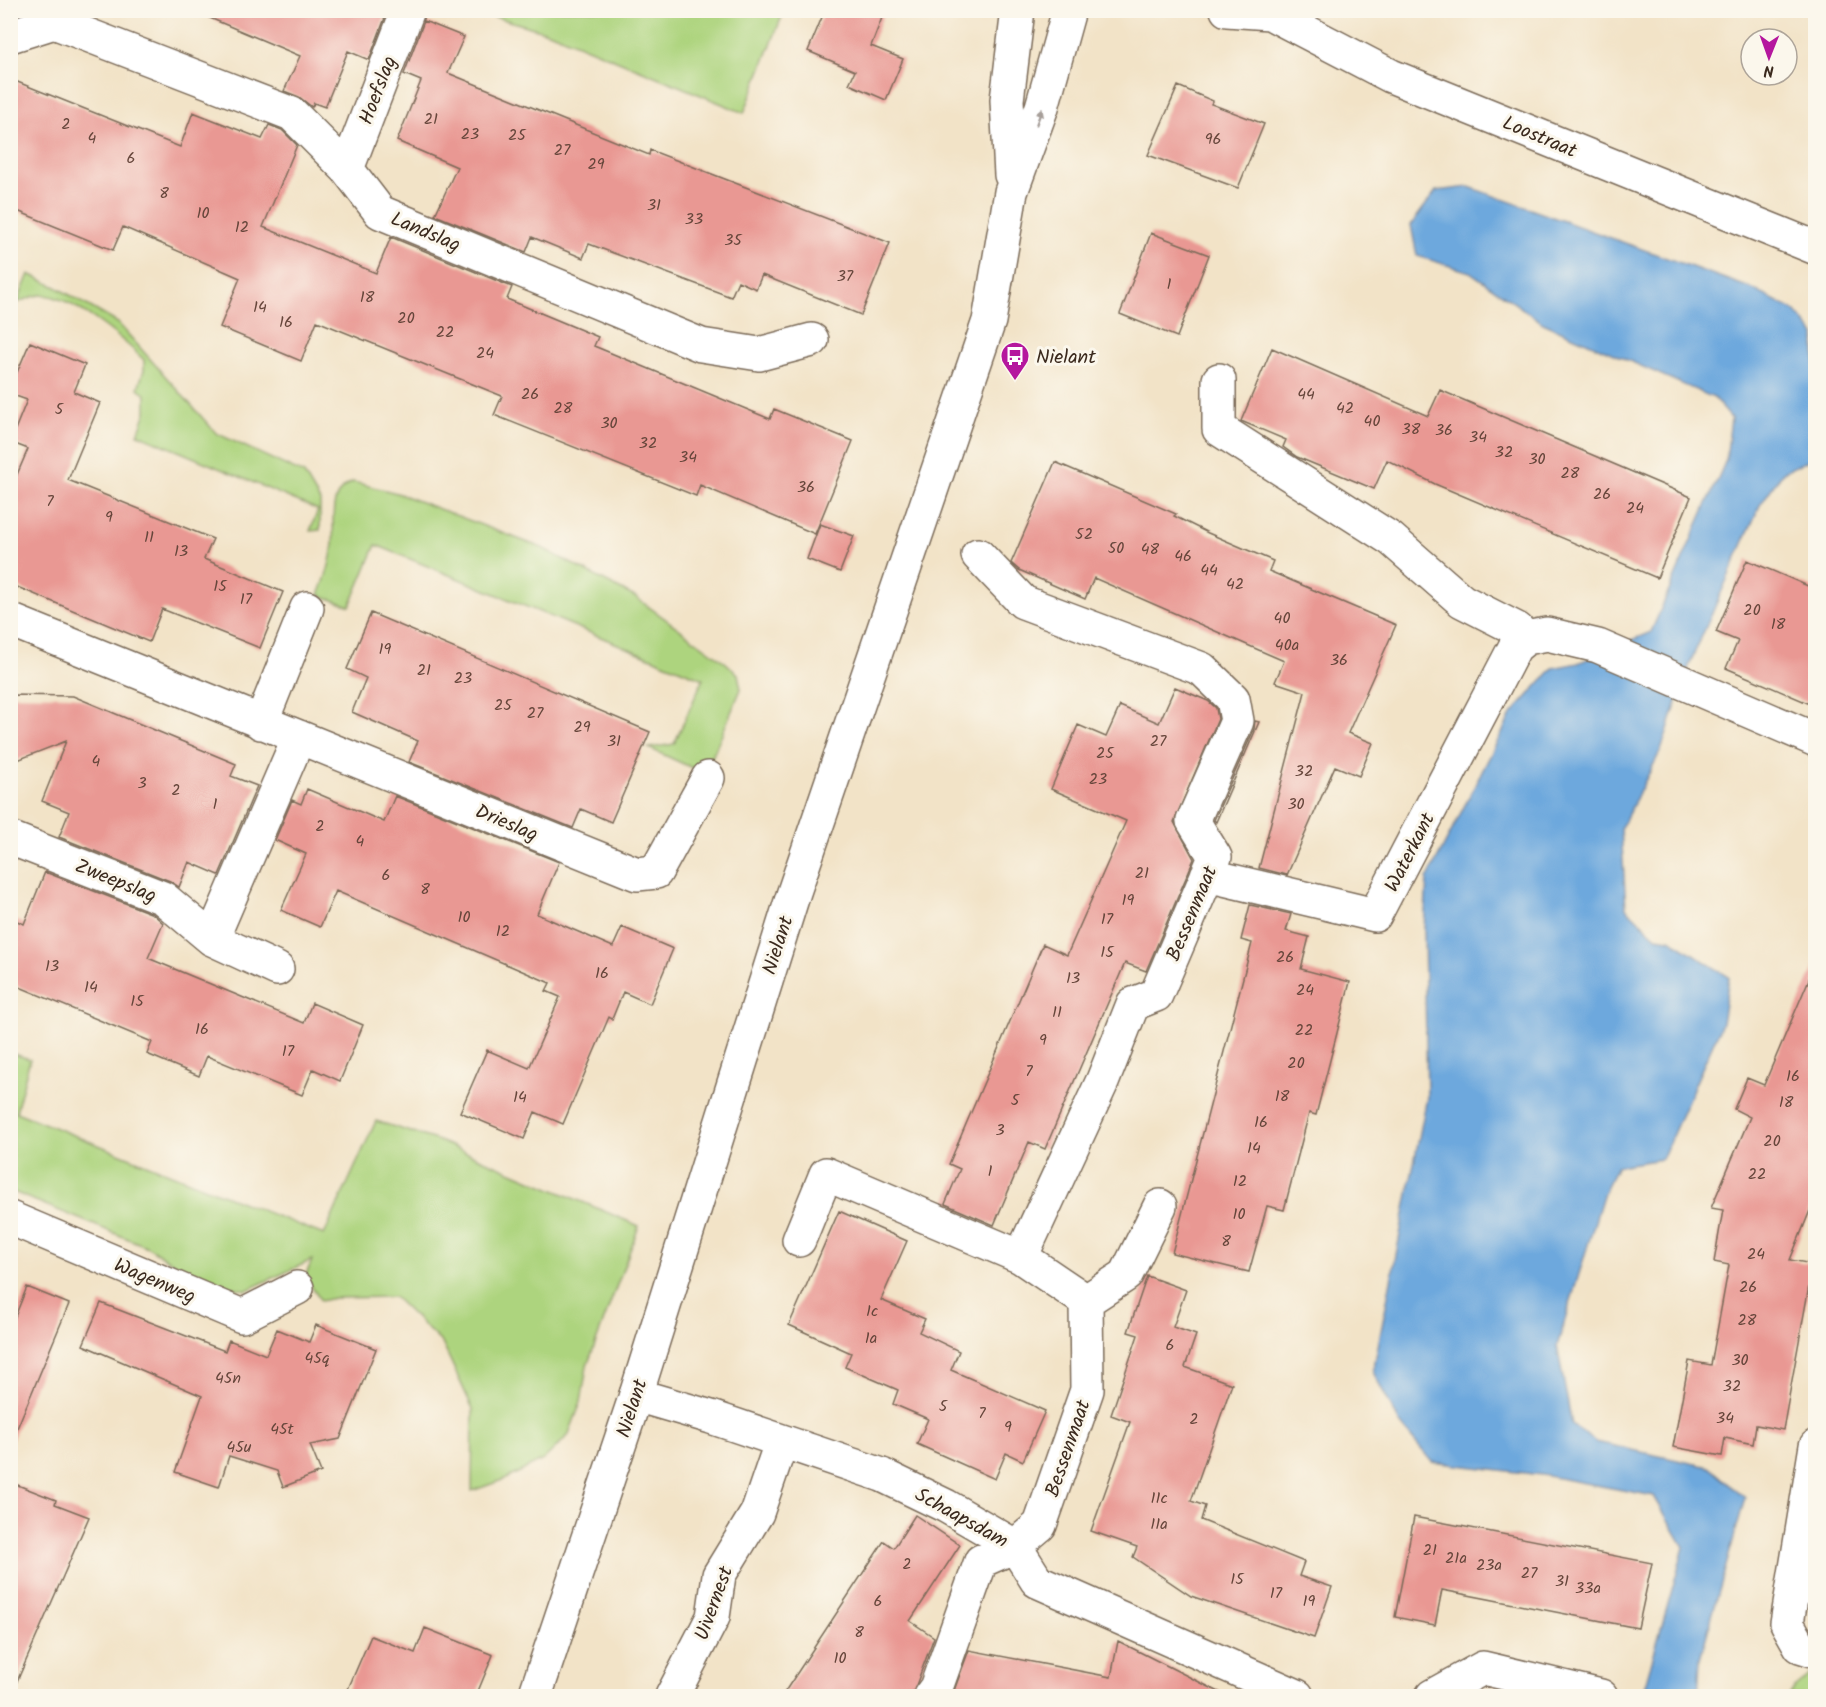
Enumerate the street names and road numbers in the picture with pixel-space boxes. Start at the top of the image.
street label: Hoefslag [351,52,407,130]
street label: Loostraat [1497,108,1582,168]
street label: Landslag [385,204,465,262]
street label: Drieslag [470,796,543,851]
street label: Waterkant [1377,807,1445,898]
street label: Zweepslag [70,851,161,913]
street label: Bessenmaat [1158,861,1227,966]
street label: Nielant [754,912,803,979]
street label: Wagenweg [108,1250,200,1313]
street label: Nielant [608,1375,657,1442]
street label: Bessenmaat [1037,1396,1101,1502]
street label: Schaapsdam [909,1480,1014,1558]
street label: Uivernest [687,1562,743,1645]

